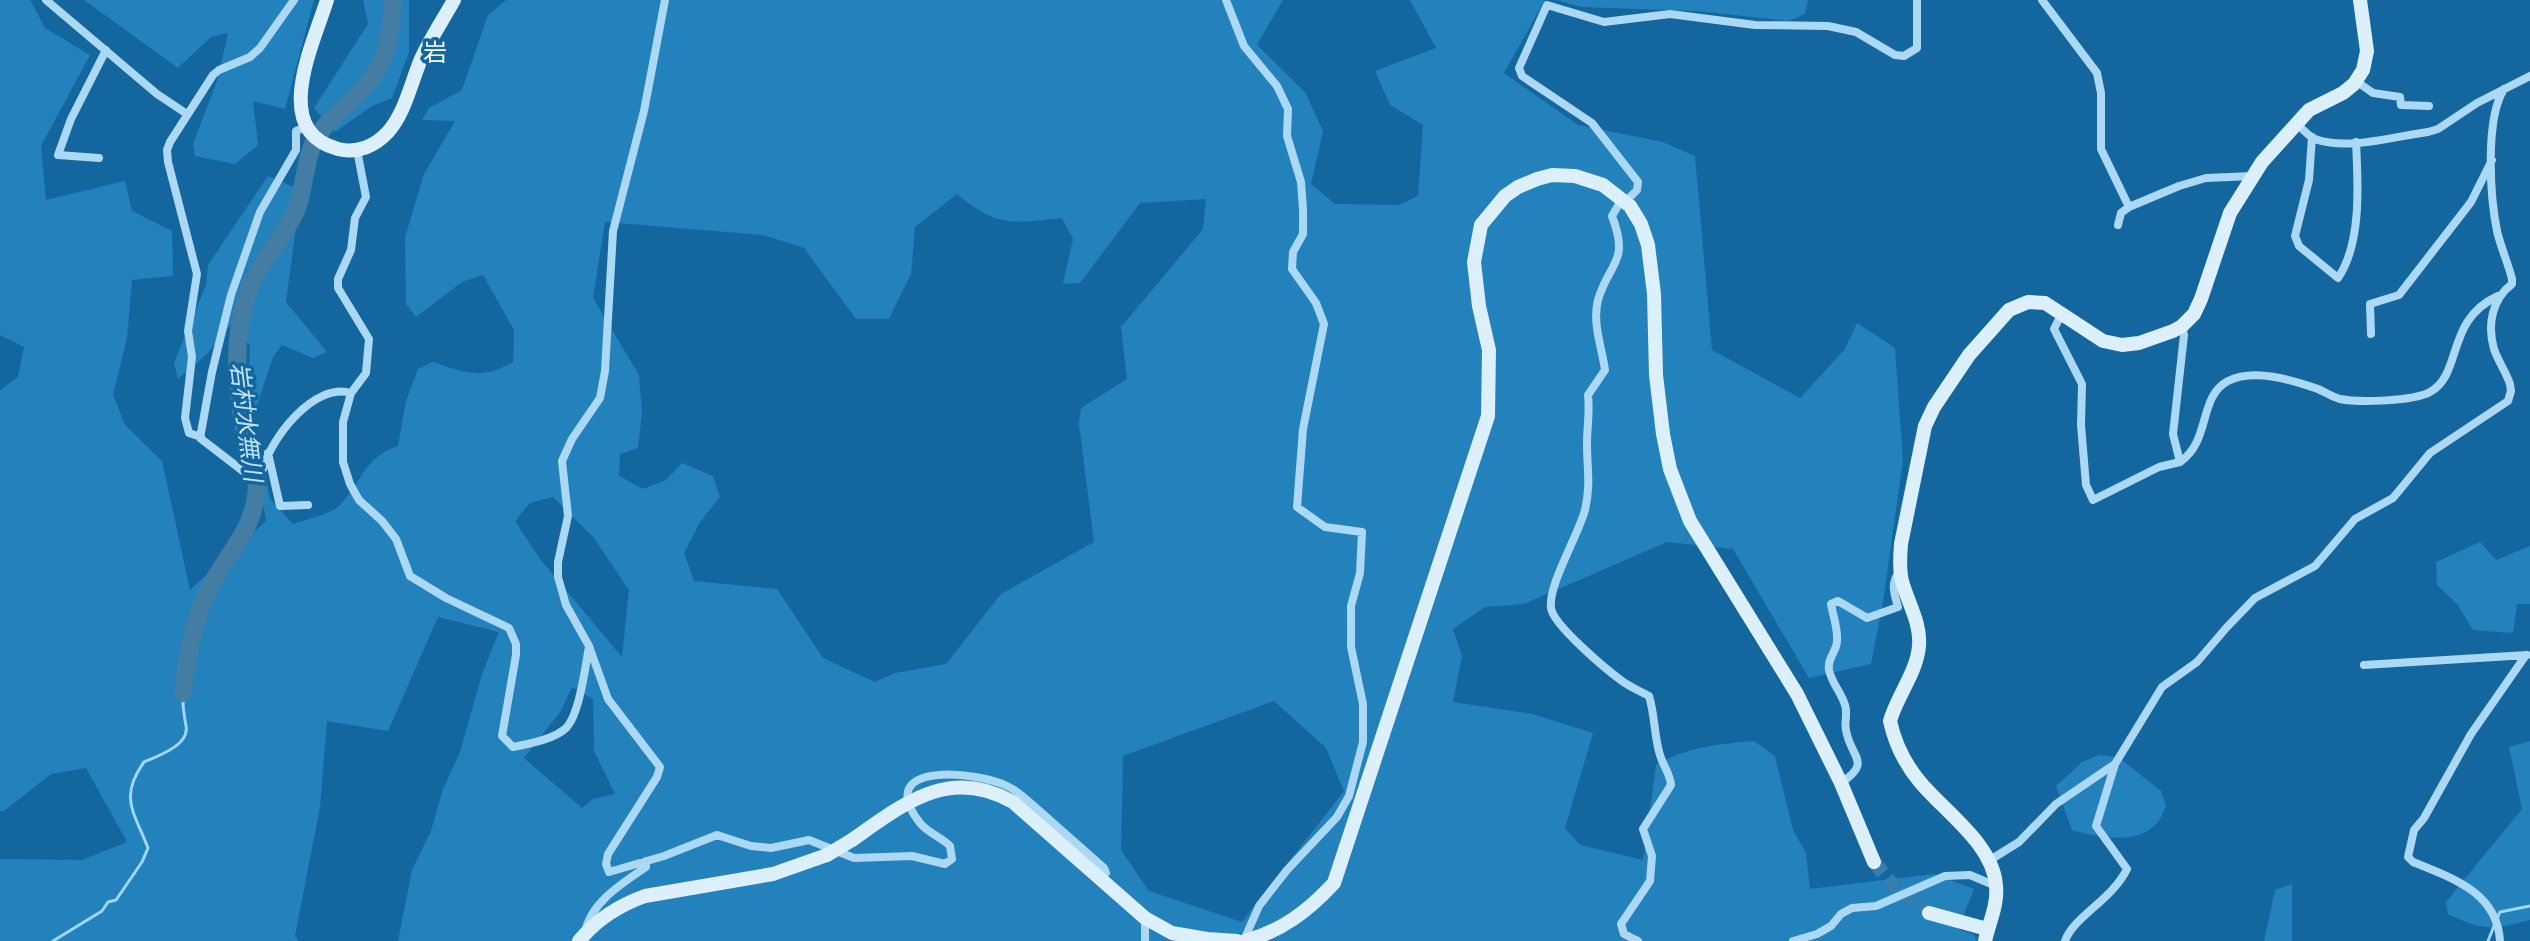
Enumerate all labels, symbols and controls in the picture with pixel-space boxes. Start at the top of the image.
district label: 岩 [423,39,447,67]
water label: 岩村水無川 [225,361,268,486]

